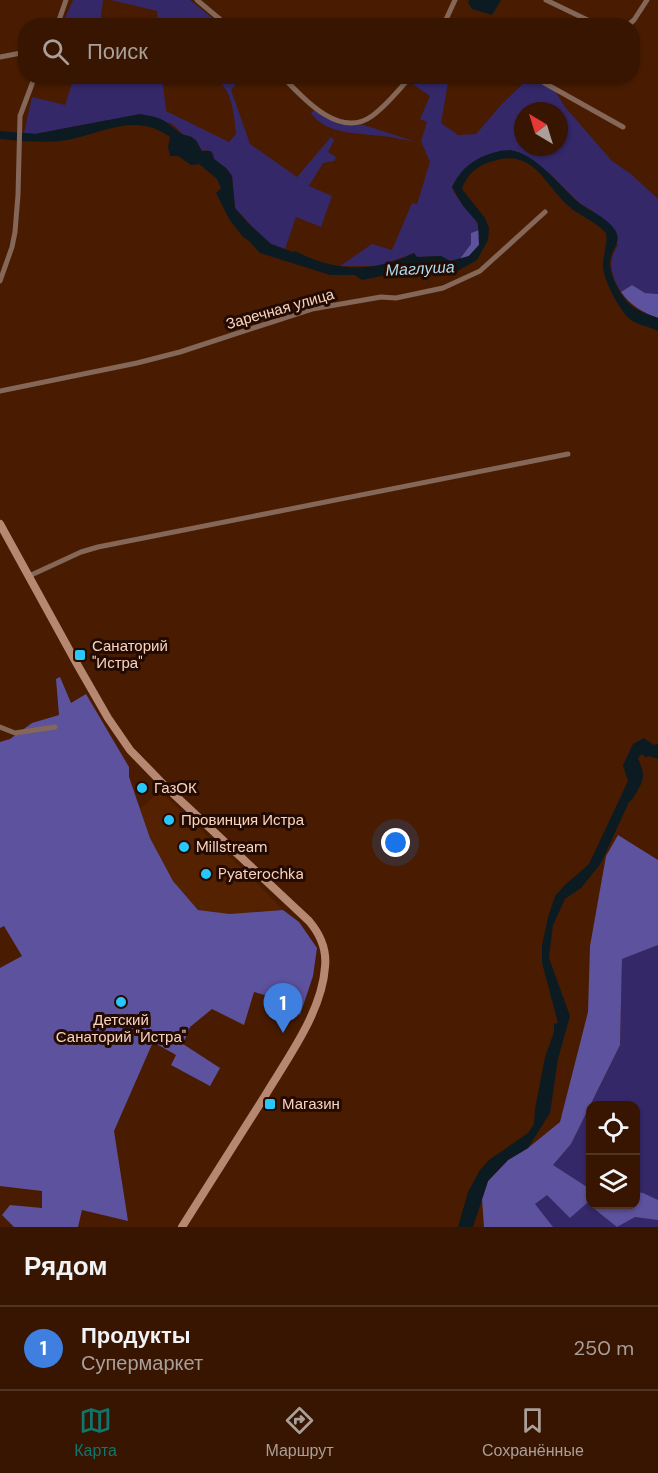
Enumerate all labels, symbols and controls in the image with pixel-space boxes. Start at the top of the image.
search box [18,18,640,84]
icon: search [39,35,72,68]
text: Поиск [87,37,148,66]
north arrow [514,102,568,156]
water label: Маглуша [385,256,455,281]
street label: Заречная улица [224,284,337,334]
place label: Санаторий "Истра" [92,636,168,673]
marker: Санаторий "Истра" [73,648,87,662]
place label: ГазОК [154,778,197,798]
marker: ГазОК [135,781,149,795]
place label: Провинция Истра [181,810,305,830]
marker: Провинция Истра [162,813,176,827]
your location [381,828,410,857]
place label: Millstream [196,837,267,857]
marker: Millstream [177,840,191,854]
place label: Pyaterochka [218,864,304,884]
marker: Pyaterochka [199,867,213,881]
pin: 1 [264,984,302,1033]
marker: Детский Санаторий "Истра" [114,995,128,1009]
place label: Детский Санаторий "Истра" [56,1010,186,1047]
place label: Магазин [282,1094,340,1114]
marker: Магазин [263,1097,277,1111]
map controls [586,1101,640,1209]
button: locate [586,1101,640,1155]
button: layers [586,1155,640,1209]
text: Рядом [24,1249,107,1283]
text: Продукты [81,1321,190,1350]
text: 1 [40,1335,47,1361]
text: 250 m [573,1335,634,1361]
text: Супермаркет [81,1350,203,1376]
tab: Карта [74,1404,117,1461]
tab: Маршрут [265,1404,334,1461]
tab: Сохранённые [482,1404,584,1461]

